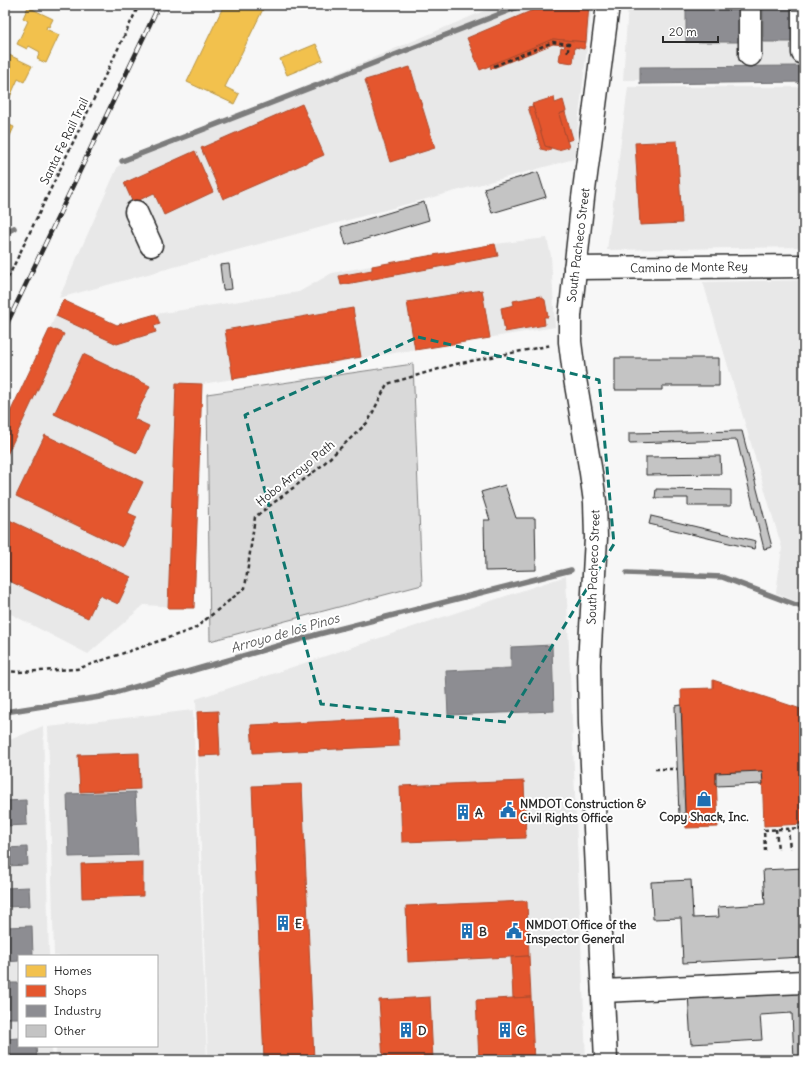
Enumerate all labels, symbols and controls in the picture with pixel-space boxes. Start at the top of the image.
scale bar [663,18,718,44]
text: 20 m [669,24,697,39]
street label: Santa Fe Rail Trail [37,95,91,187]
street label: South Pacheco Street [564,187,592,303]
street label: Camino de Monte Rey [630,258,748,276]
street label: Hobo Arroyo Path [253,437,337,509]
street label: South Pacheco Street [583,509,603,625]
water label: Arroyo de los Pinos [229,609,342,657]
shop icon: Copy Shack, Inc. [695,790,713,808]
place label: NMDOT Construction & Civil Rights Office [520,796,647,826]
public building icon: NMDOT Construction & Civil Rights Office [499,801,517,819]
building icon: A [454,803,472,821]
place label: A [475,805,483,820]
place label: Copy Shack, Inc. [659,809,749,825]
building icon: E [274,914,292,932]
place label: E [295,916,302,931]
place label: NMDOT Office of the Inspector General [526,917,637,947]
building icon: B [458,922,476,940]
public building icon: NMDOT Office of the Inspector General [505,922,523,940]
place label: B [479,924,487,939]
legend [18,955,158,1047]
text: Homes [54,963,92,978]
text: Shops [54,983,87,998]
text: Industry [54,1003,101,1018]
building icon: D [397,1021,415,1039]
building icon: C [496,1021,514,1039]
text: Other [54,1023,86,1038]
place label: D [418,1023,427,1038]
place label: C [517,1023,525,1038]

